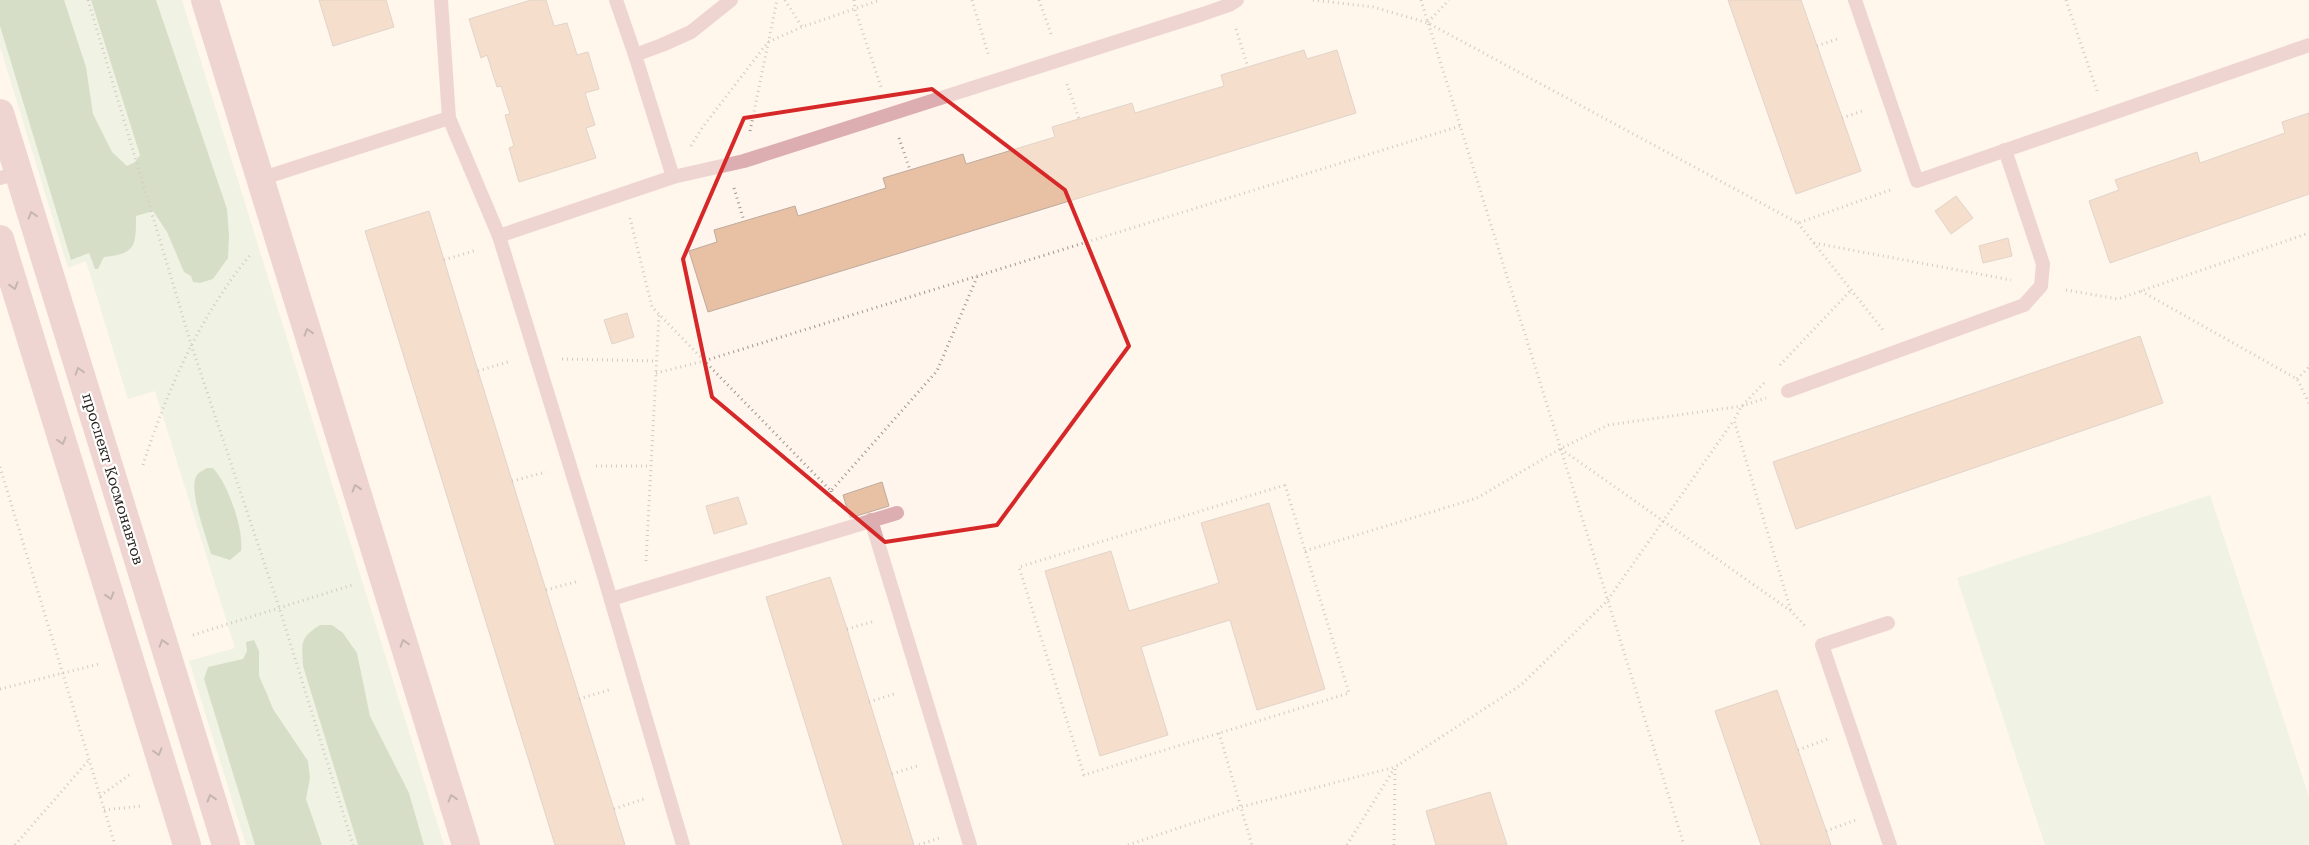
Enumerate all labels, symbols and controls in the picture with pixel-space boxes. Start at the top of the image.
one-way arrow [27,212,37,220]
one-way arrow [9,281,19,290]
one-way arrow [304,329,314,337]
one-way arrow [75,367,85,375]
street label: проспект Космонавтов [78,391,148,567]
one-way arrow [57,437,67,445]
one-way arrow [352,484,362,492]
one-way arrow [104,592,114,600]
one-way arrow [159,639,169,648]
one-way arrow [400,639,410,648]
one-way arrow [152,747,162,755]
one-way arrow [207,795,217,803]
one-way arrow [447,795,457,803]

